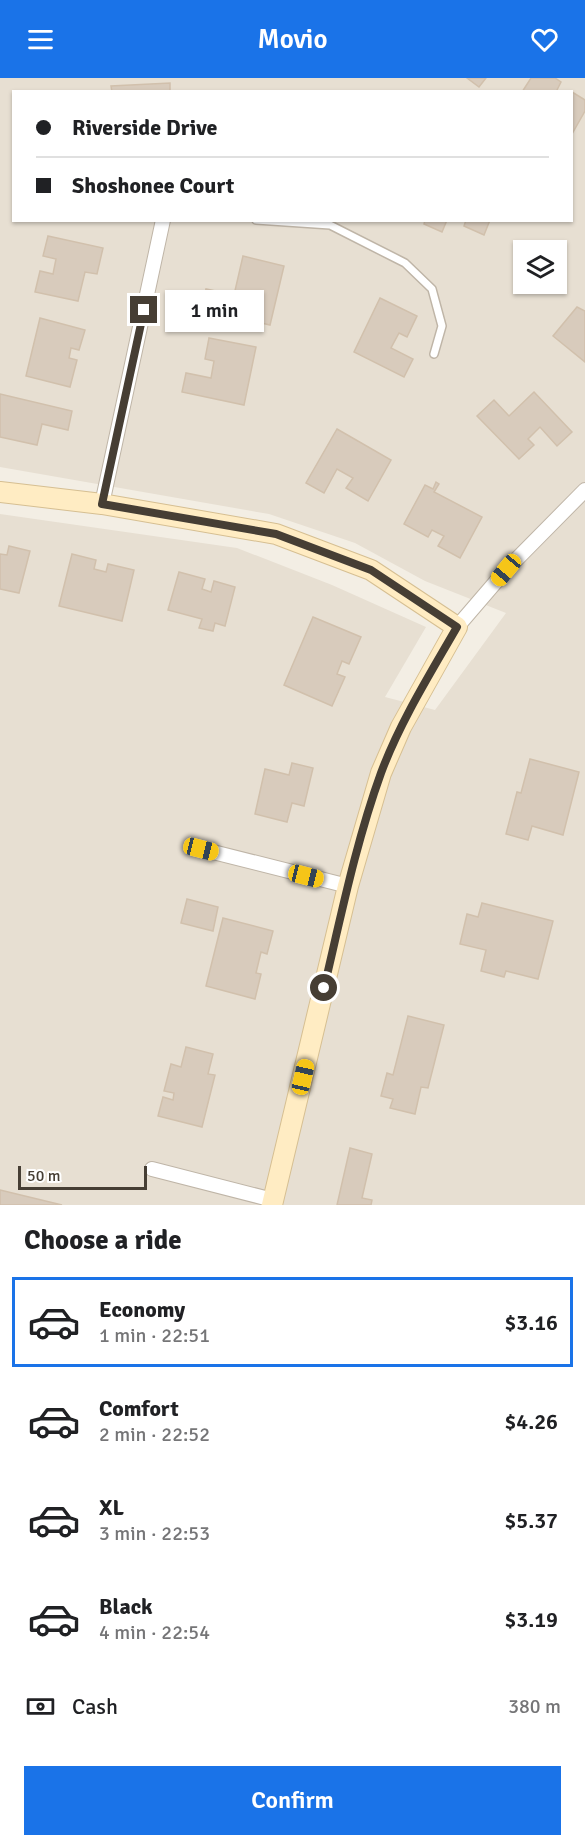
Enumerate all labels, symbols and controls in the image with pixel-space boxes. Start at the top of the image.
icon: menu [24,23,57,56]
text: Movio [258,23,327,56]
icon: heart [528,23,561,56]
text: Riverside Drive [72,114,217,141]
text: Shoshonee Court [72,172,234,199]
map controls [513,240,567,294]
button: layers [513,240,567,294]
callout: 1 min [165,289,264,331]
route end [130,296,157,323]
text: 1 min [191,298,238,323]
car [488,550,524,590]
car [181,836,221,862]
car [286,863,326,889]
route start [310,974,337,1001]
car [290,1057,316,1097]
scale bar [18,1163,147,1190]
text: 50 m [27,1166,61,1186]
text: Choose a ride [24,1224,182,1257]
icon: car [27,1295,81,1349]
text: Economy [99,1296,185,1323]
text: $3.16 [504,1309,558,1336]
text: 1 min · 22:51 [99,1323,210,1348]
icon: car [27,1394,81,1448]
text: Comfort [99,1395,179,1422]
text: $4.26 [504,1408,558,1435]
text: 2 min · 22:52 [99,1422,210,1447]
icon: car [27,1493,81,1547]
text: XL [99,1494,124,1521]
text: $5.37 [504,1507,558,1534]
text: 3 min · 22:53 [99,1521,210,1546]
icon: car [27,1592,81,1646]
text: Black [99,1593,153,1620]
text: $3.19 [504,1606,558,1633]
text: 4 min · 22:54 [99,1620,210,1645]
icon: cash [24,1690,57,1723]
text: Cash [72,1693,118,1720]
text: 380 m [508,1694,561,1719]
button: Confirm [24,1766,561,1835]

